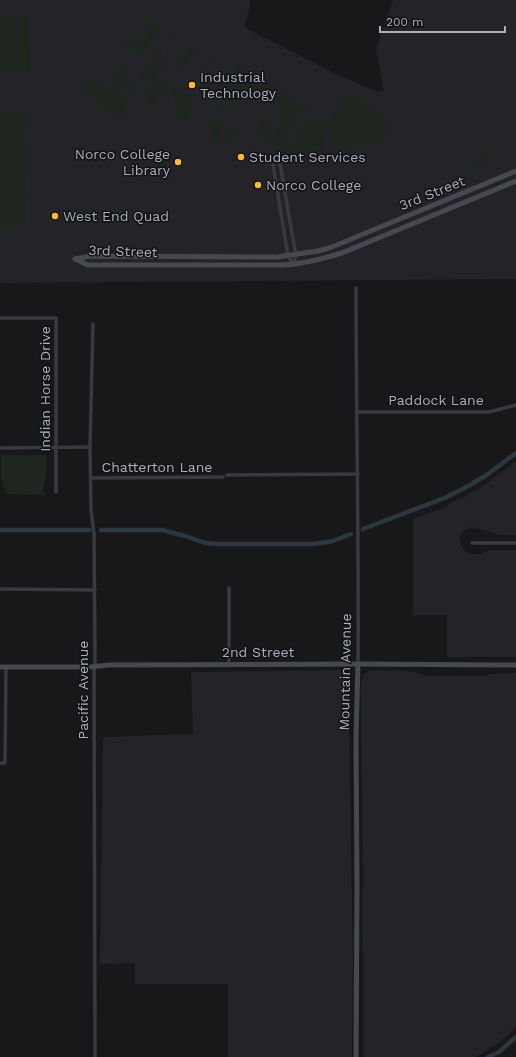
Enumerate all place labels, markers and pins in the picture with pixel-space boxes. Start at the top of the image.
place label: Industrial Technology [200,69,277,101]
marker: Industrial Technology [187,80,197,90]
place label: Norco College Library [75,146,171,178]
place label: Student Services [249,149,366,165]
marker: Student Services [236,152,246,162]
marker: Norco College Library [173,157,183,167]
place label: Norco College [266,177,361,193]
marker: Norco College [253,180,263,190]
place label: West End Quad [63,208,169,224]
marker: West End Quad [50,211,60,221]

